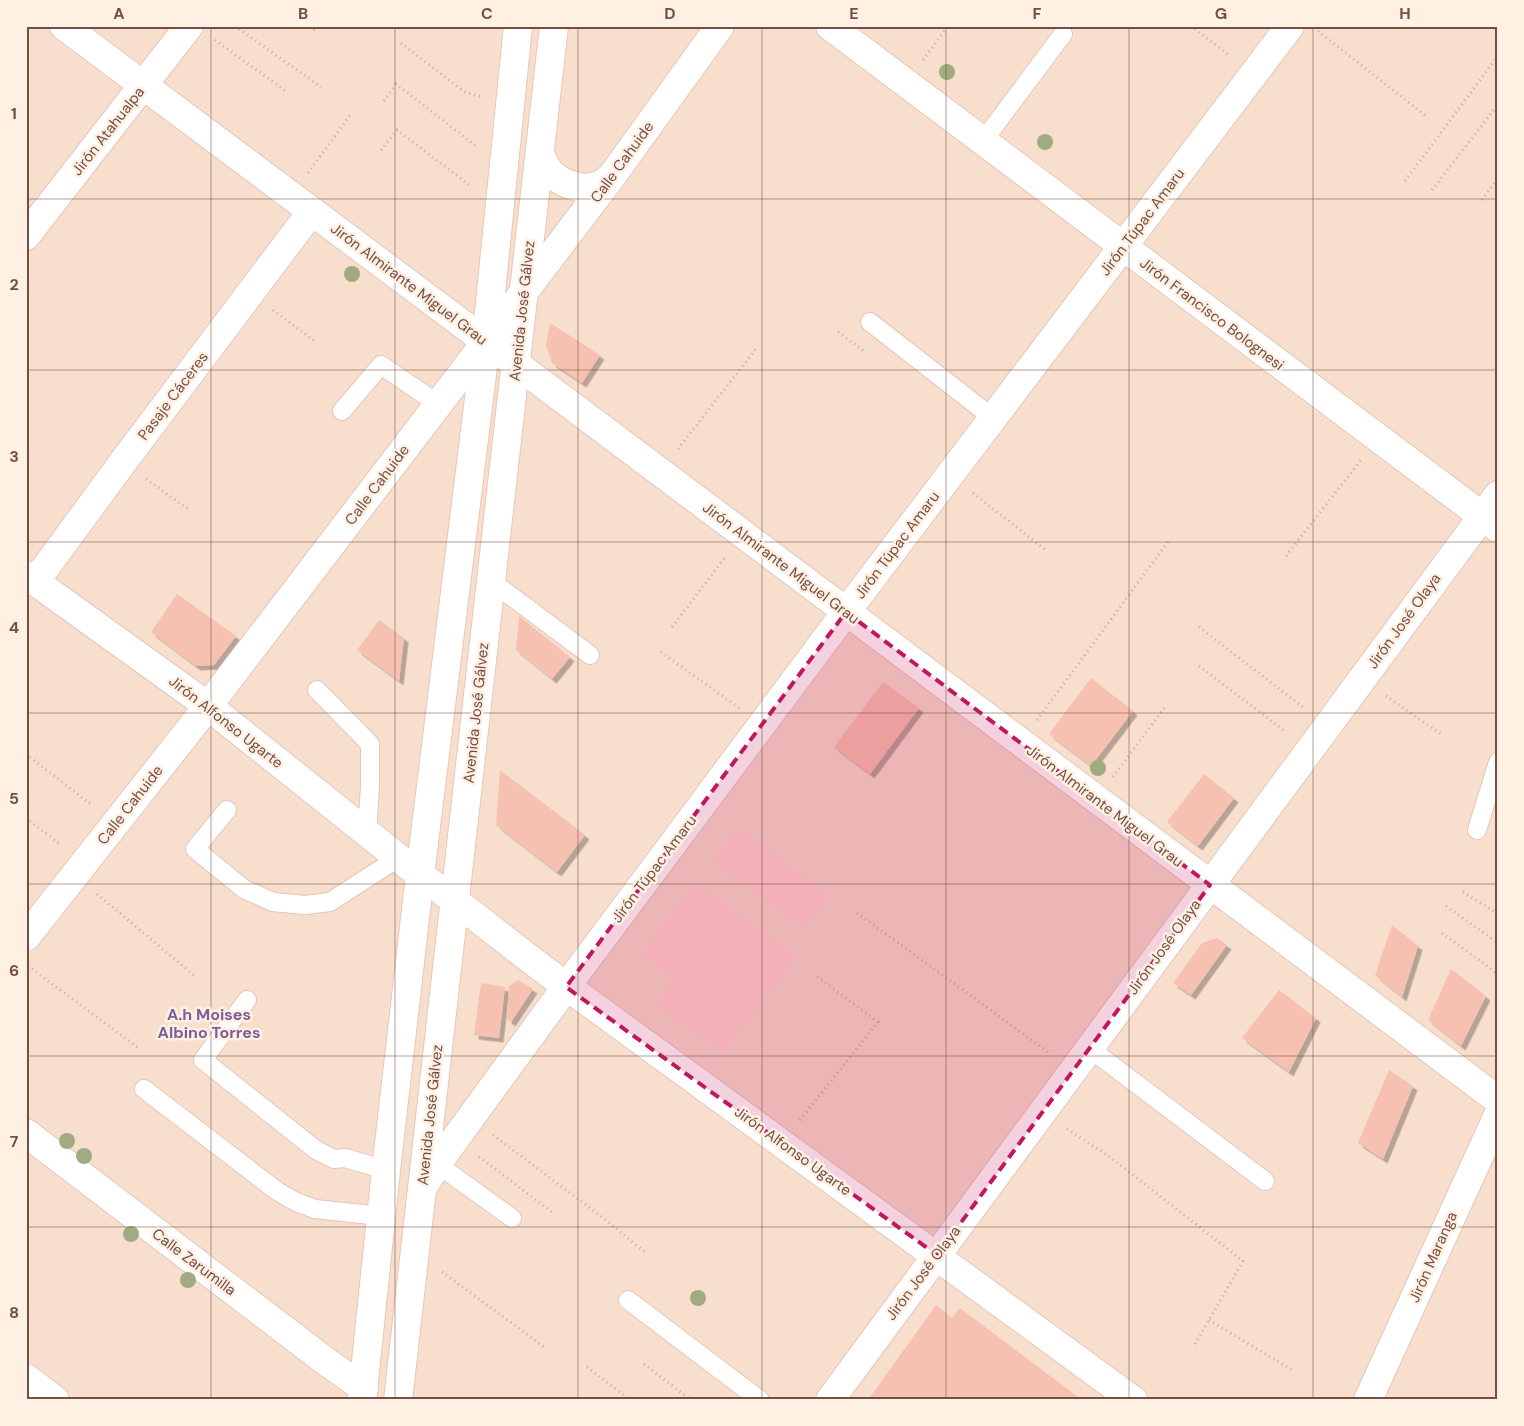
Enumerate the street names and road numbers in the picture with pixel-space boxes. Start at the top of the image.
street label: Jirón Atahualpa [67,82,149,180]
street label: Calle Cahuide [586,117,658,207]
street label: Jirón Túpac Amaru [1095,164,1189,280]
street label: Jirón Almirante Miguel Grau [327,218,491,350]
street label: Avenida José Gálvez [505,240,539,382]
street label: Jirón Francisco Bolognesi [1136,253,1288,375]
street label: Pasaje Cáceres [133,348,213,444]
street label: Calle Cahuide [340,441,414,529]
street label: Jirón Túpac Amaru [850,487,944,603]
street label: Jirón Almirante Miguel Grau [699,497,863,629]
street label: Jirón José Olaya [1363,569,1445,673]
street label: Avenida José Gálvez [459,642,493,784]
street label: Jirón Alfonso Ugarte [165,671,287,773]
street label: Jirón Almirante Miguel Grau [1023,740,1187,872]
street label: Calle Cahuide [93,761,167,849]
street label: Jirón Túpac Amaru [607,811,701,927]
street label: Jirón José Olaya [1123,895,1205,999]
street label: Avenida José Gálvez [413,1044,447,1186]
street label: Jirón Alfonso Ugarte [730,1102,856,1200]
street label: Jirón Maranga [1404,1208,1462,1306]
street label: Jirón José Olaya [881,1222,965,1324]
street label: Calle Zarumilla [148,1224,240,1300]

